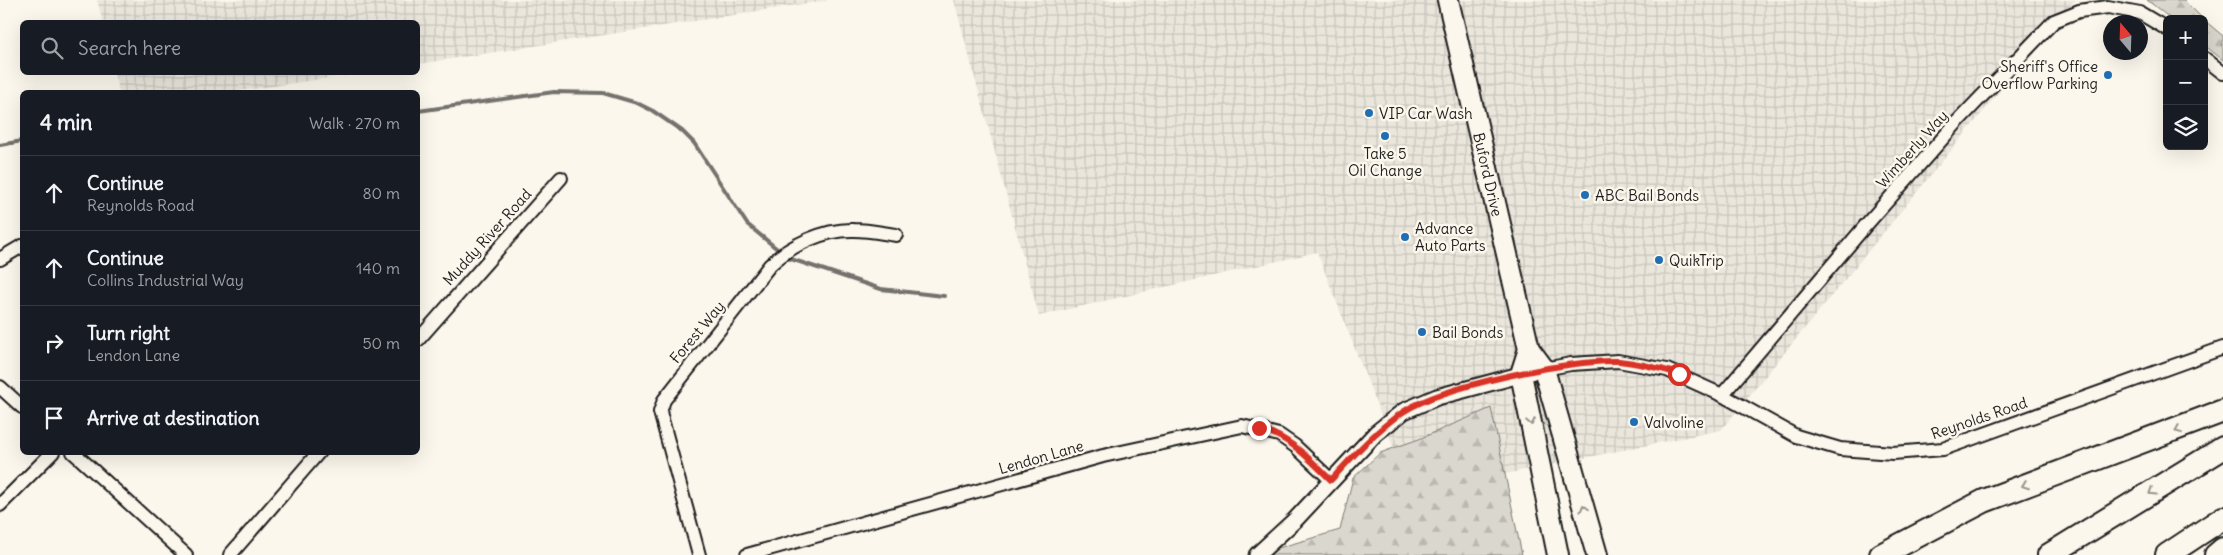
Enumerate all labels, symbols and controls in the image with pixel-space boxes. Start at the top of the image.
north arrow [2103,15,2148,60]
map controls [2163,15,2208,150]
button: + [2163,15,2208,60]
search box [20,20,420,75]
icon: search [38,34,66,62]
text: Search here [78,36,181,60]
place label: Sheriff's Office Overflow Parking [1981,57,2098,93]
button: − [2163,60,2208,105]
marker: Sheriff's Office Overflow Parking [2102,69,2114,81]
place label: VIP Car Wash [1379,104,1473,123]
button: layers [2163,105,2208,150]
street label: Wimberly Way [1872,106,1952,192]
marker: VIP Car Wash [1363,107,1375,119]
text: 4 min [40,109,92,136]
text: Walk · 270 m [309,113,400,133]
marker: Take 5 Oil Change [1379,130,1391,142]
street label: Buford Drive [1470,130,1507,218]
place label: Take 5 Oil Change [1348,144,1422,180]
text: Continue [87,171,164,195]
icon: ahead [40,179,68,207]
text: 80 m [362,183,400,203]
street label: Muddy River Road [439,185,536,289]
place label: ABC Bail Bonds [1595,186,1699,205]
marker: ABC Bail Bonds [1579,189,1591,201]
text: Reynolds Road [87,195,194,215]
place label: Advance Auto Parts [1415,219,1486,255]
marker: Advance Auto Parts [1399,231,1411,243]
text: Continue [87,246,164,270]
place label: QuikTrip [1669,251,1724,270]
icon: ahead [40,254,68,282]
marker: QuikTrip [1653,254,1665,266]
text: 140 m [356,258,400,278]
text: Collins Industrial Way [87,270,244,290]
street label: Forest Way [665,297,729,367]
text: Turn right [87,321,170,345]
place label: Bail Bonds [1432,323,1503,342]
marker: Bail Bonds [1416,326,1428,338]
icon: right [40,329,68,357]
text: 50 m [362,333,400,353]
text: Lendon Lane [87,345,180,365]
route start [1668,363,1691,386]
street label: Reynolds Road [1928,393,2030,443]
icon: arrive [40,404,68,432]
text: Arrive at destination [87,406,260,430]
place label: Valvoline [1644,413,1704,432]
marker: Valvoline [1628,416,1640,428]
route end [1248,417,1271,440]
one-way arrow [1525,417,1536,426]
one-way arrow [2174,424,2183,434]
street label: Lendon Lane [996,436,1086,478]
one-way arrow [2021,479,2030,489]
one-way arrow [2148,485,2157,495]
one-way arrow [1579,505,1589,513]

